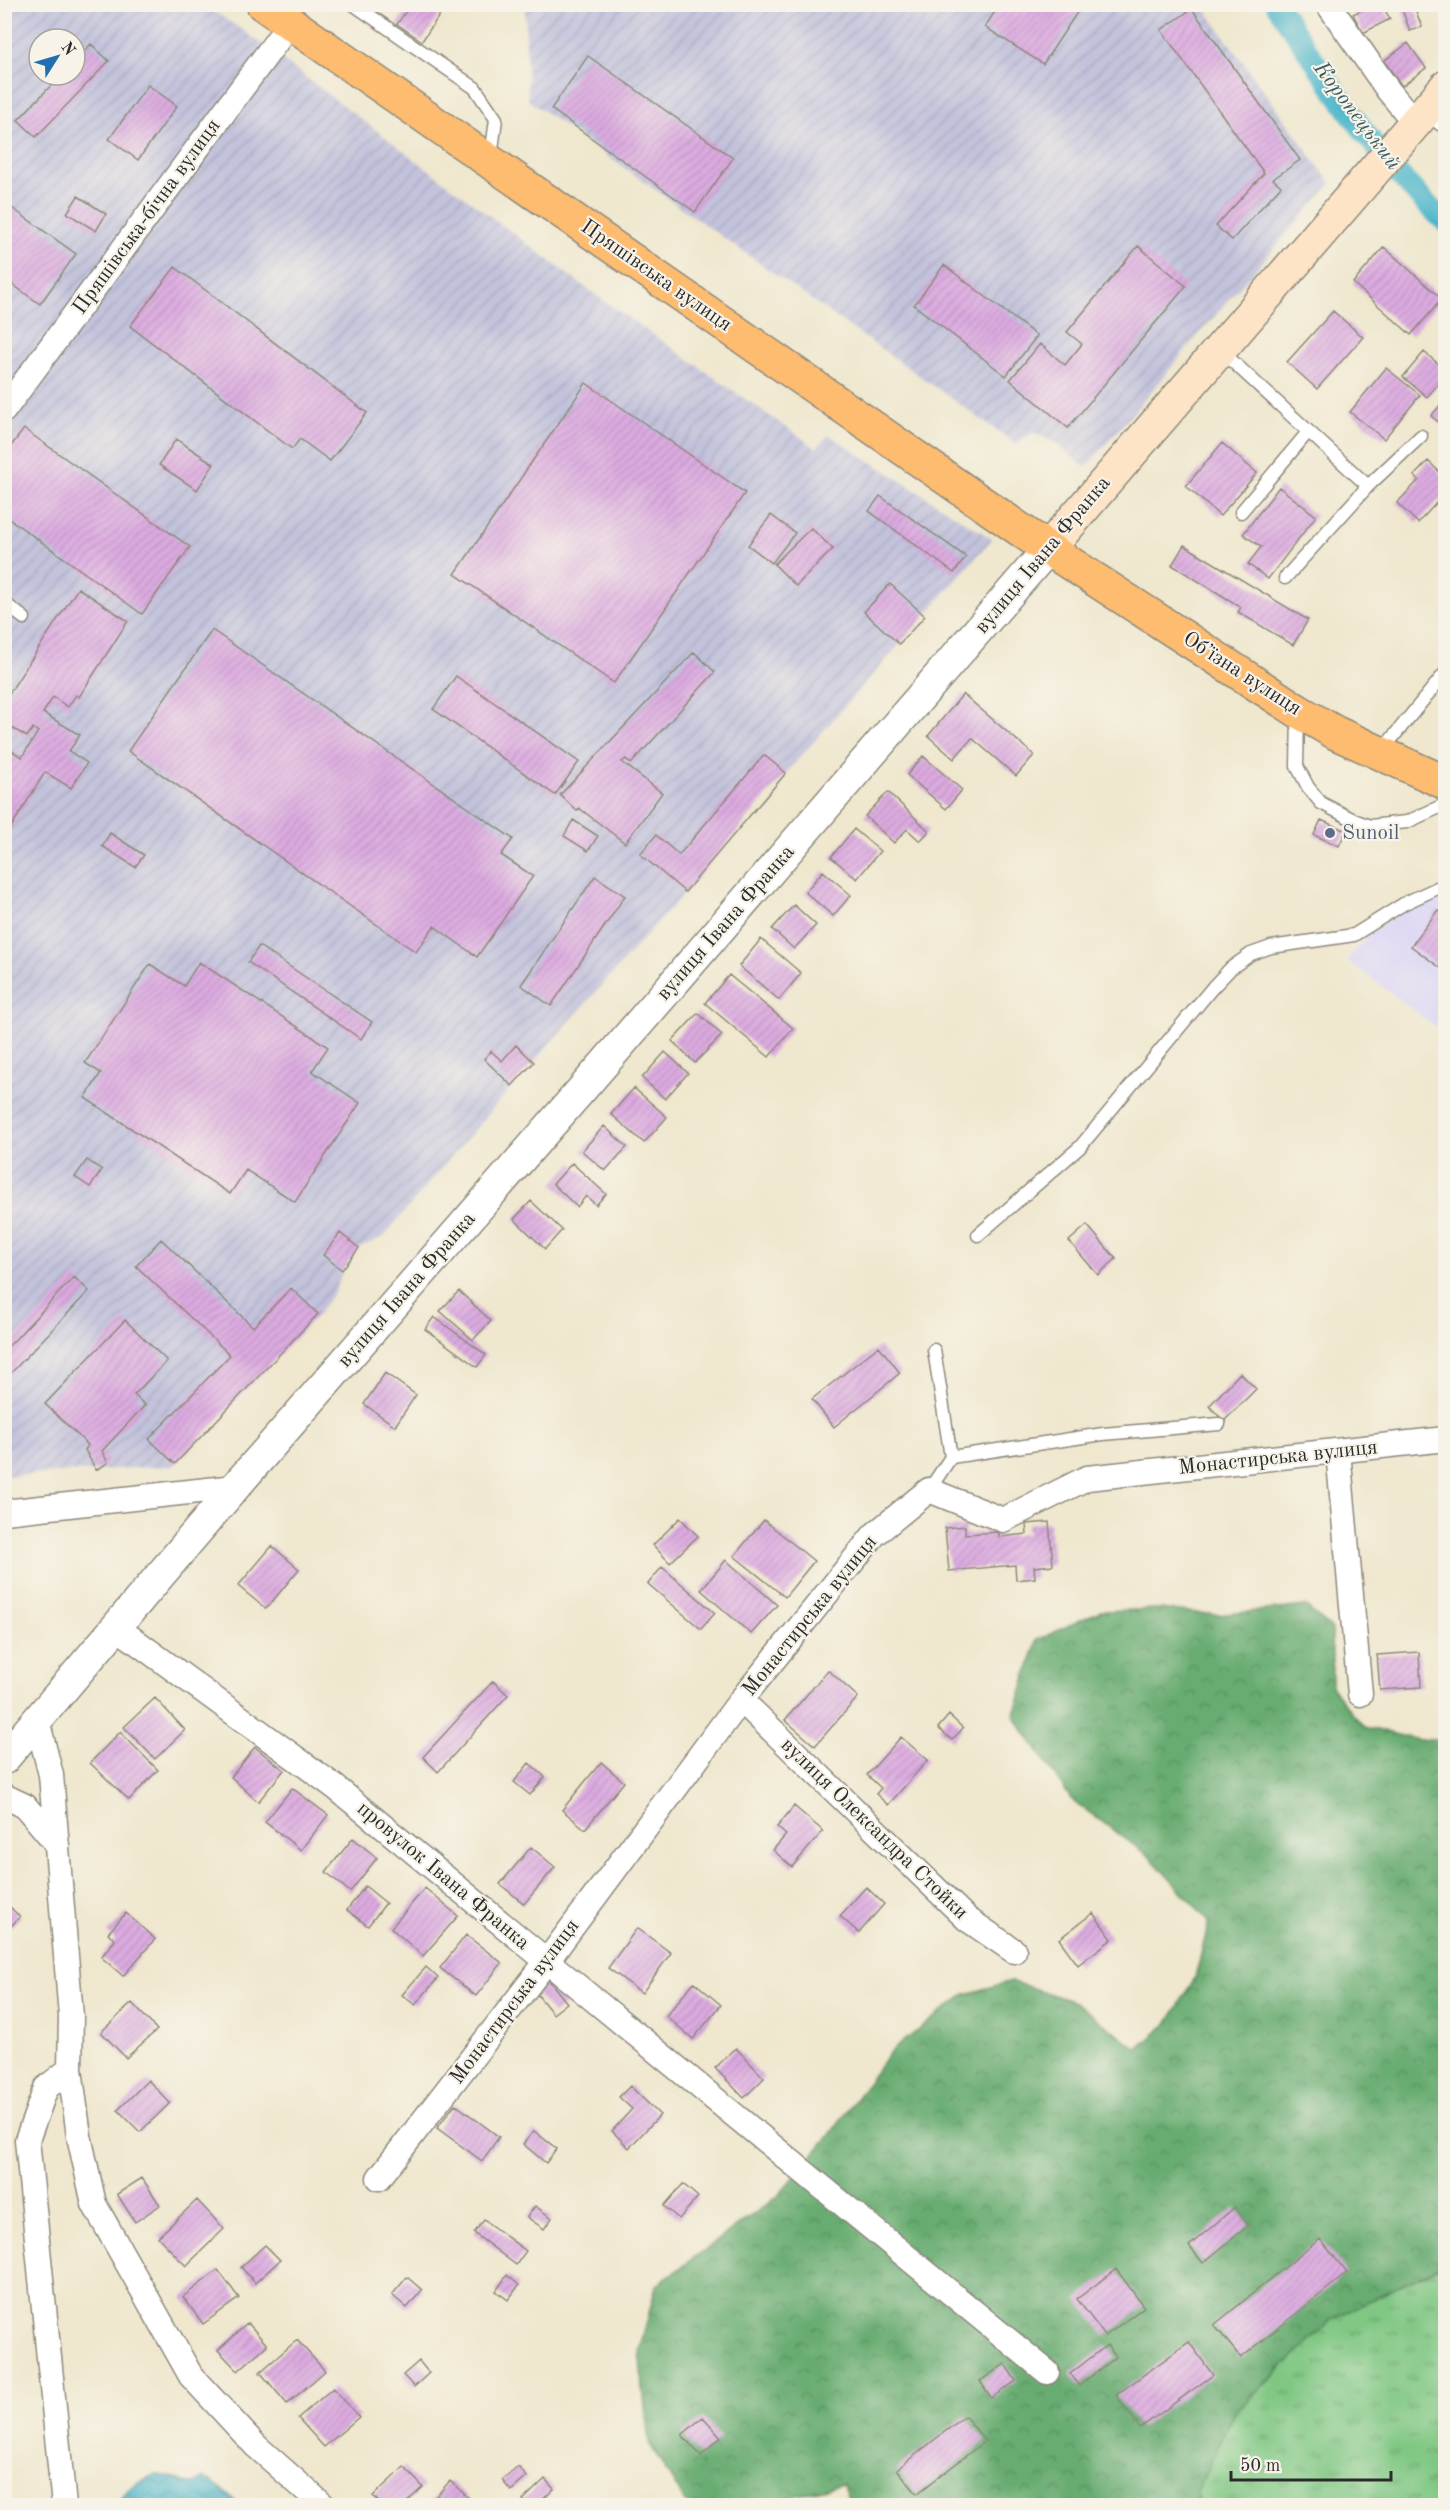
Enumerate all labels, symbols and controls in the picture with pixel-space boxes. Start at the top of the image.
north arrow [27,27,87,87]
text: N [57,39,78,59]
water label: Коропецький [1309,57,1405,175]
street label: Пряшівська-бічна вулиця [69,116,225,318]
street label: Пряшівська вулиця [577,216,735,336]
street label: вулиця Івана Франка [971,472,1115,638]
street label: Обʼїзна вулиця [1179,628,1305,720]
place label: Sunoil [1342,823,1400,844]
marker: Sunoil [1323,826,1337,840]
street label: вулиця Івана Франка [653,841,799,1005]
street label: вулиця Івана Франка [334,1208,480,1372]
street label: Монастирська вулиця [1177,1437,1379,1479]
street label: Монастирська вулиця [739,1532,881,1700]
street label: вулиця Олександра Стойки [776,1734,972,1924]
street label: провулок Івана Франка [353,1798,533,1954]
street label: Монастирська вулиця [446,1916,584,2088]
scale bar [1231,2444,1392,2482]
text: 50 m [1240,2457,1280,2475]

